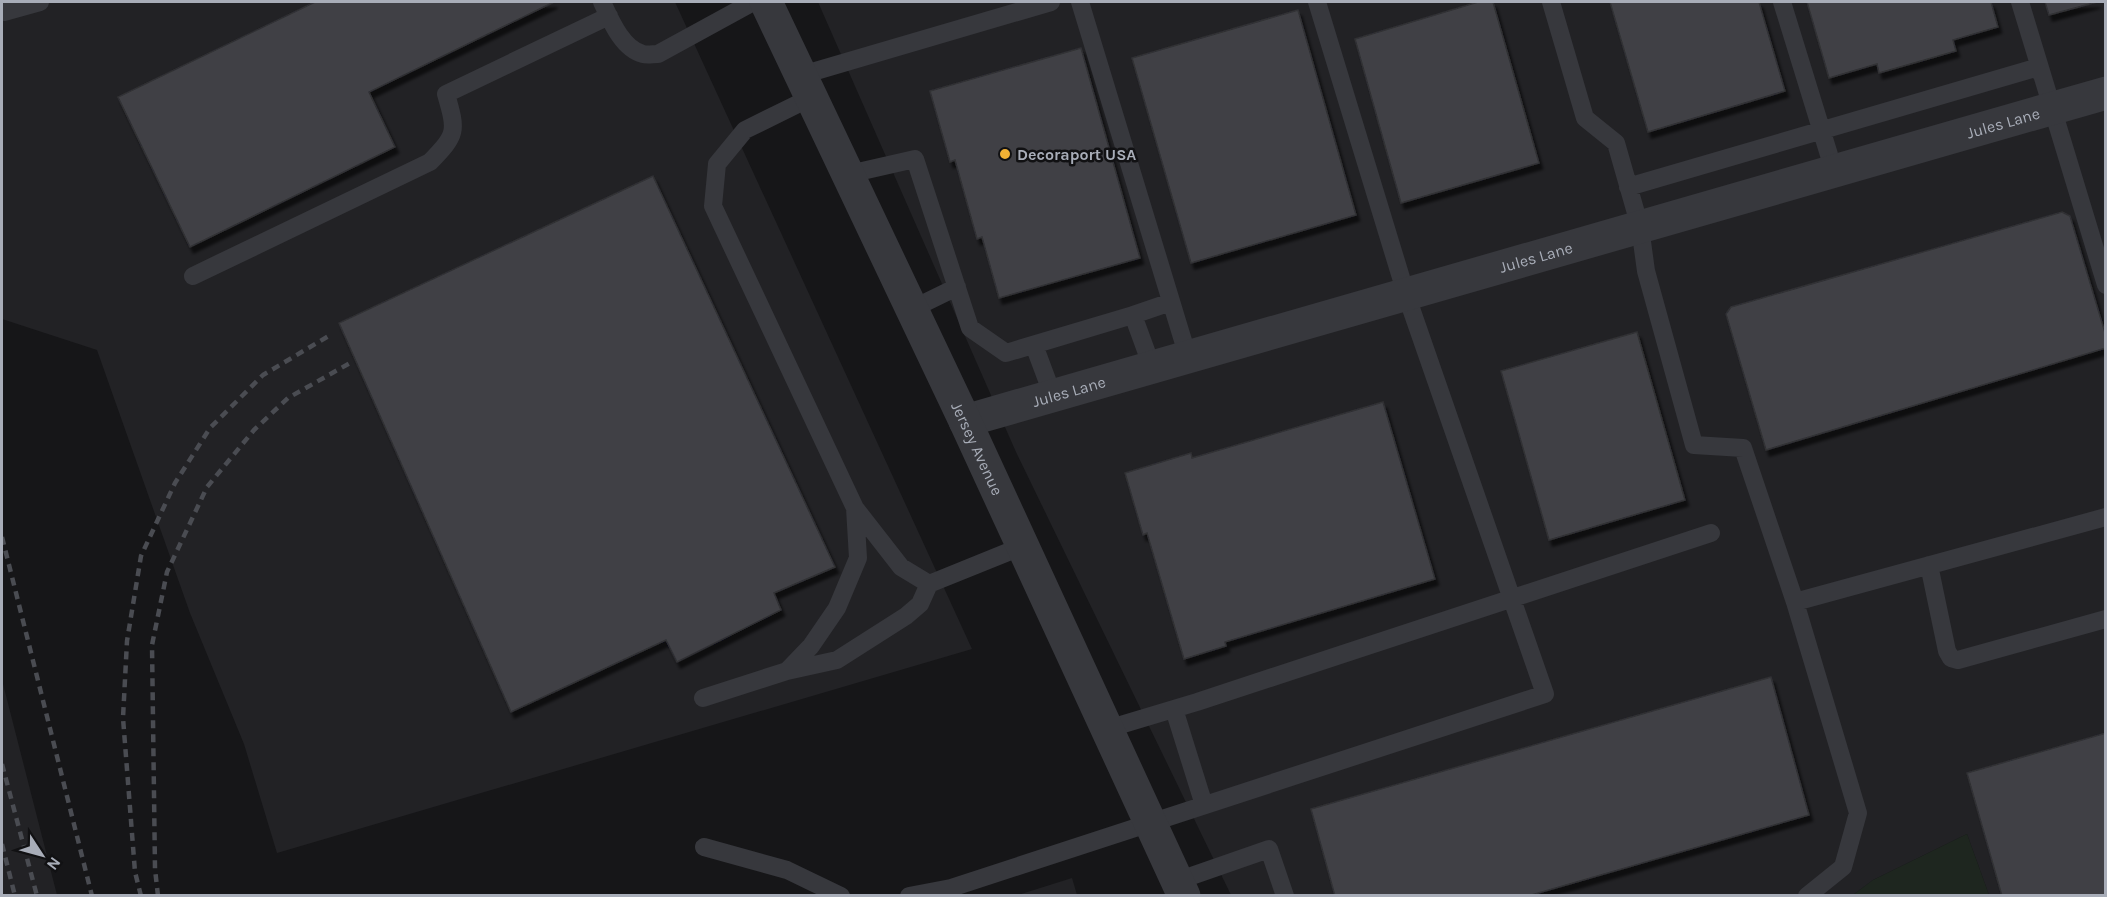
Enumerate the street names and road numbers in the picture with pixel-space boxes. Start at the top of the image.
street label: Jules Lane [1964,103,2042,142]
street label: Jules Lane [1497,237,1575,276]
street label: Jules Lane [1030,372,1108,411]
street label: Jersey Avenue [948,399,1007,498]

